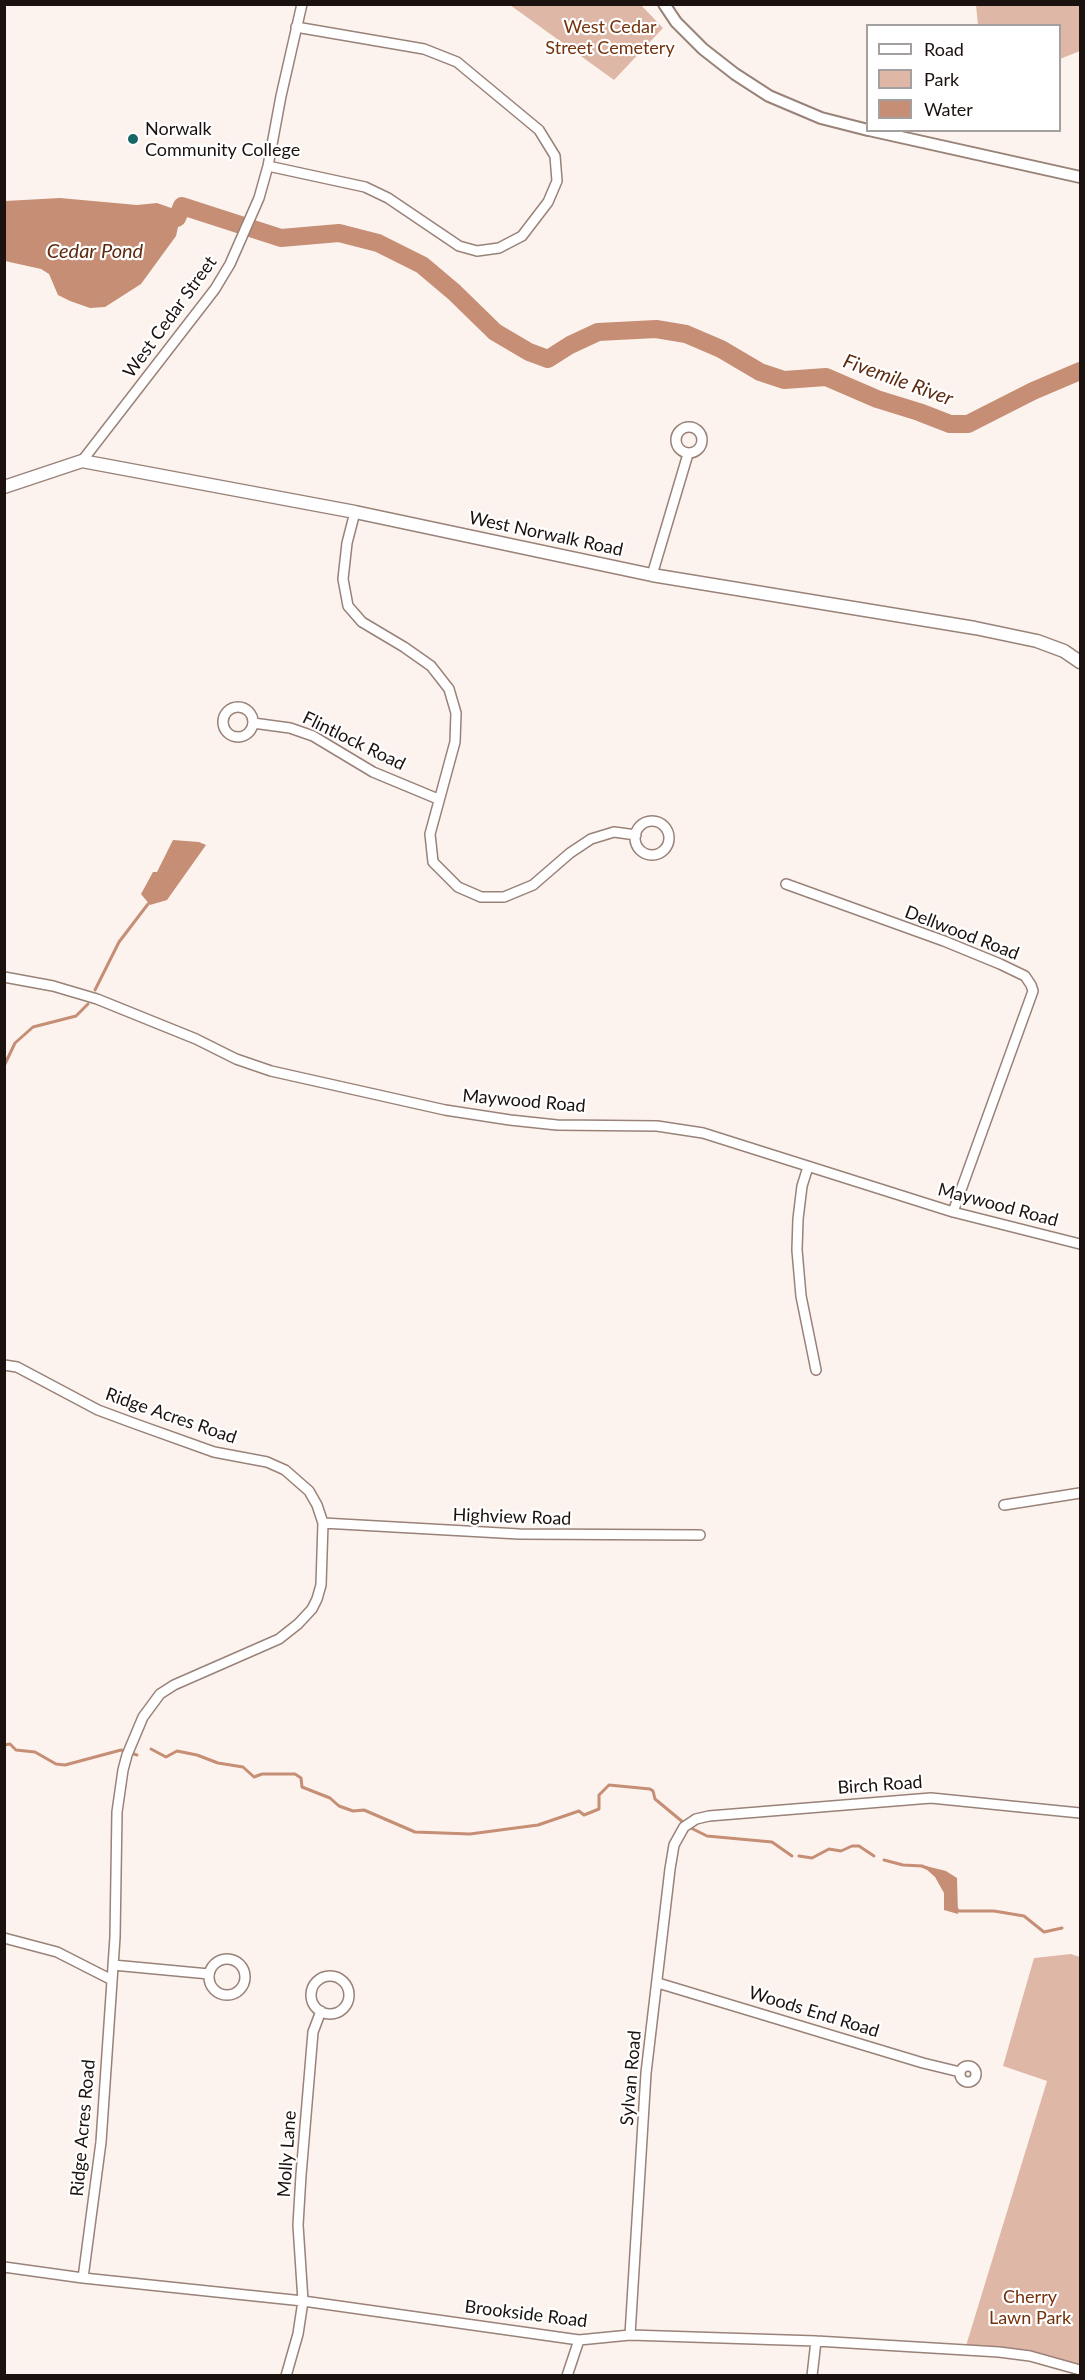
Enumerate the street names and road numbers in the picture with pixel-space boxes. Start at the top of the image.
street label: West Cedar Street [119,252,221,382]
street label: West Norwalk Road [467,507,625,561]
street label: Flintlock Road [299,707,409,775]
street label: Dellwood Road [902,901,1022,965]
street label: Maywood Road [462,1085,586,1117]
street label: Maywood Road [936,1179,1060,1231]
street label: Ridge Acres Road [103,1383,239,1449]
street label: Highview Road [452,1504,572,1530]
street label: Birch Road [837,1771,923,1799]
street label: Woods End Road [746,1982,882,2042]
street label: Sylvan Road [616,2030,646,2126]
street label: Ridge Acres Road [66,2059,100,2197]
street label: Molly Lane [273,2110,301,2198]
street label: Brookside Road [463,2296,589,2332]

